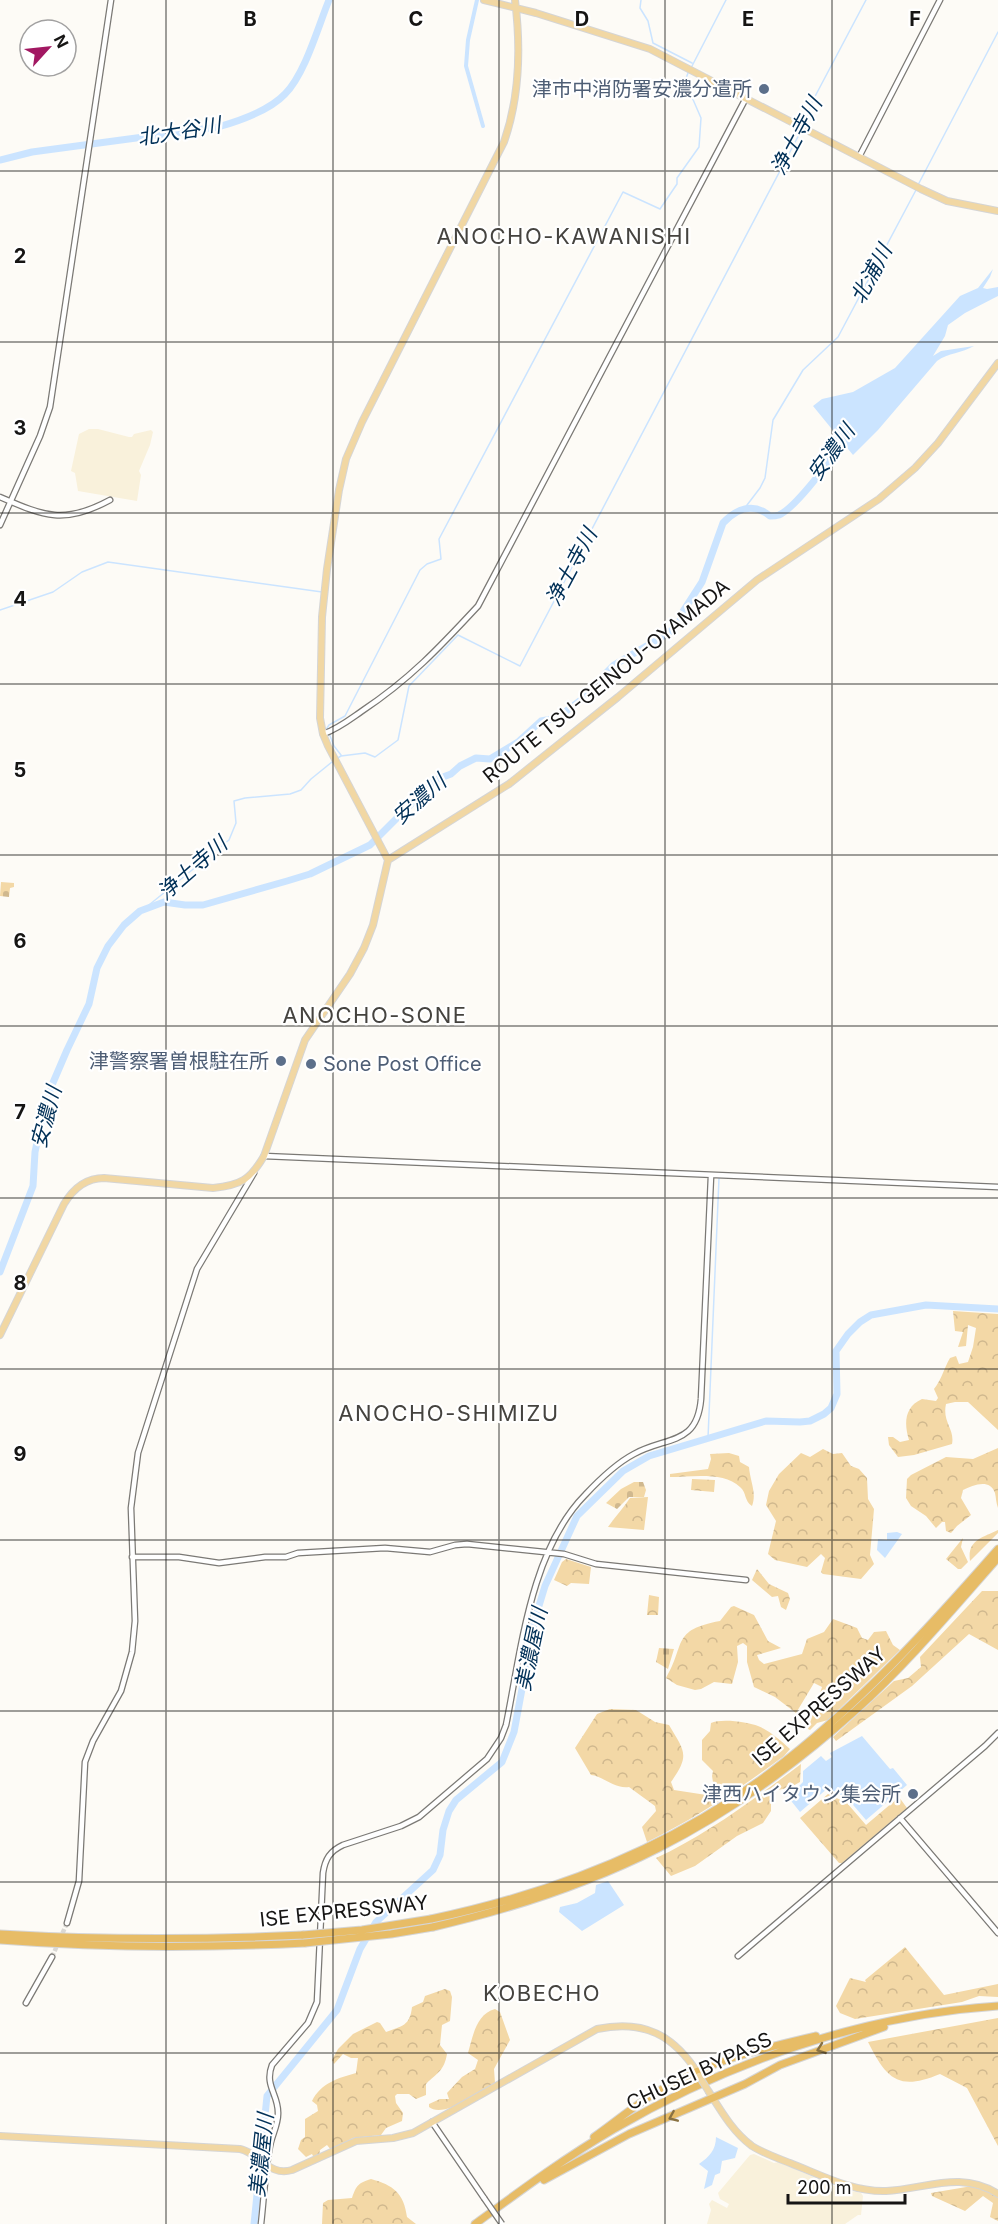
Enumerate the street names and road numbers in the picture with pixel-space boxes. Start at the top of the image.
street label: ROUTE TSU-GEINOU-OYAMADA [478,574,734,788]
street label: ISE EXPRESSWAY [747,1641,891,1771]
street label: ISE EXPRESSWAY [259,1890,430,1932]
street label: CHUSEI BYPASS [622,2027,776,2115]

